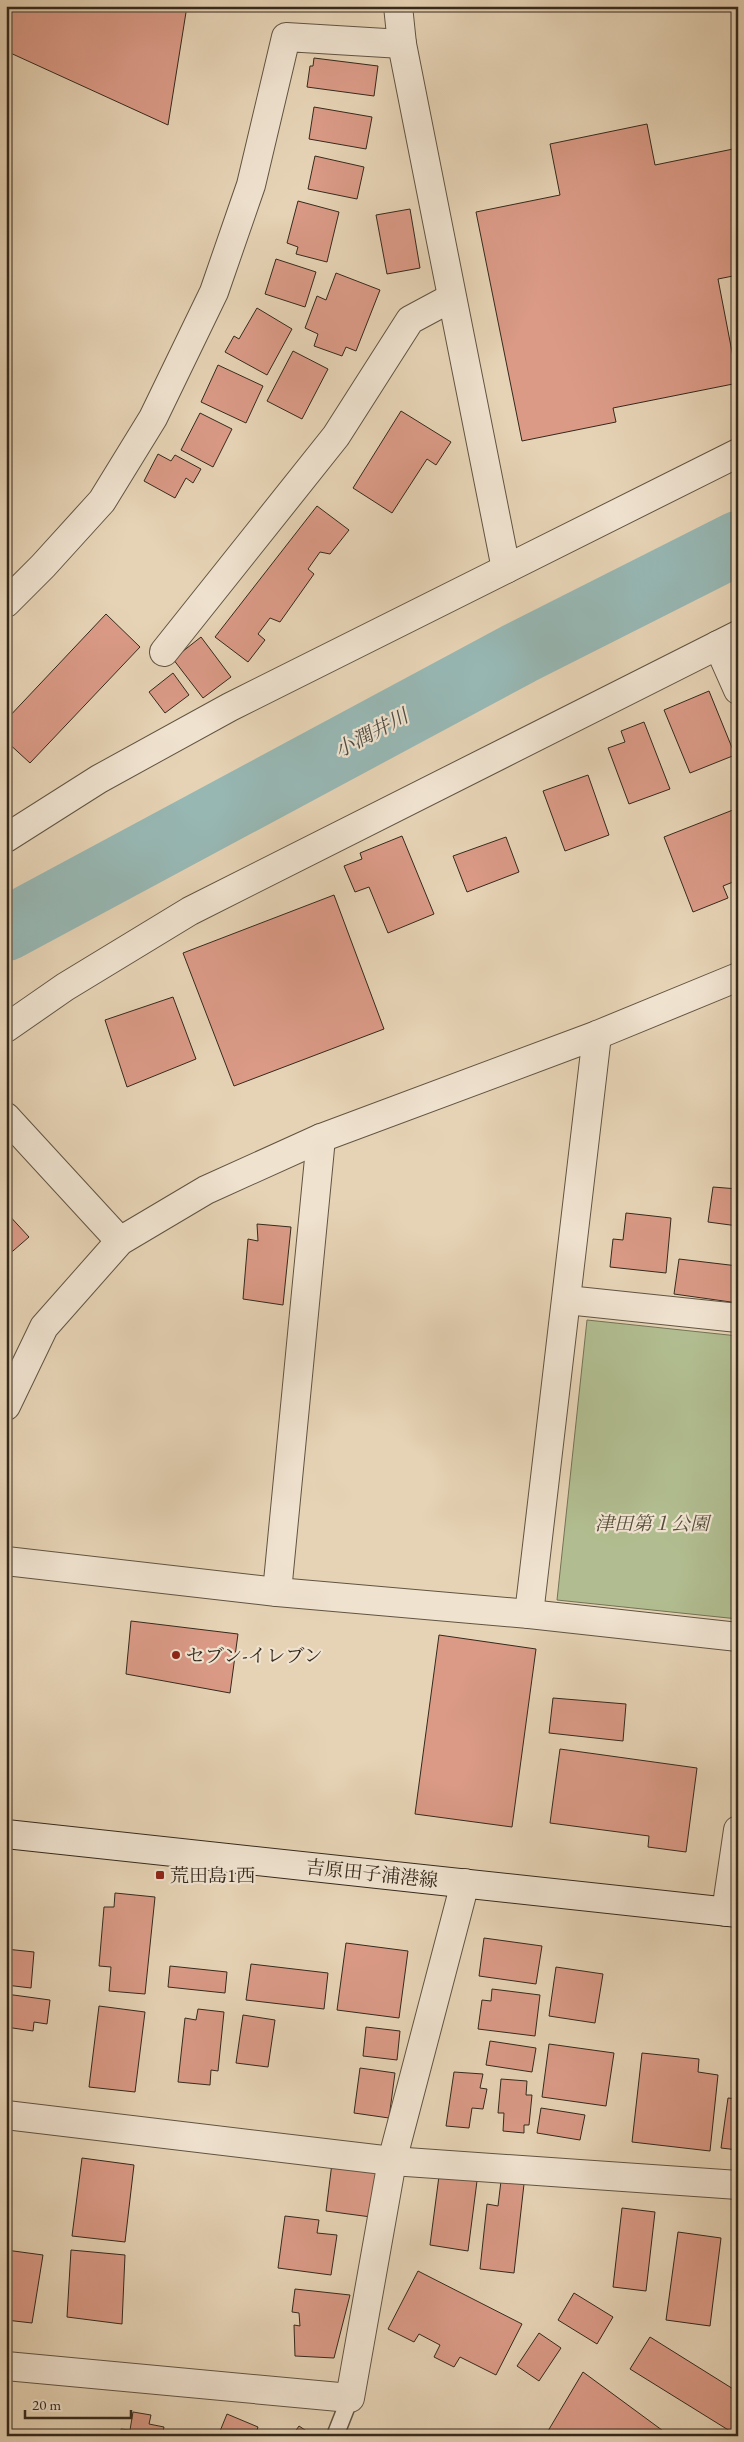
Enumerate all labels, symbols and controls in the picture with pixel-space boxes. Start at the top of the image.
water label: 小潤井川 [330,702,414,763]
park label: 津田第１公園 [595,1511,712,1536]
place label: セブン-イレブン [186,1643,323,1668]
marker: セブン-イレブン [170,1649,182,1661]
street label: 吉原田子浦港線 [304,1854,439,1893]
place label: 荒田島1西 [170,1863,255,1888]
marker: 荒田島1西 [154,1869,166,1881]
scale bar [25,2387,131,2419]
text: 20 m [32,2395,61,2414]

